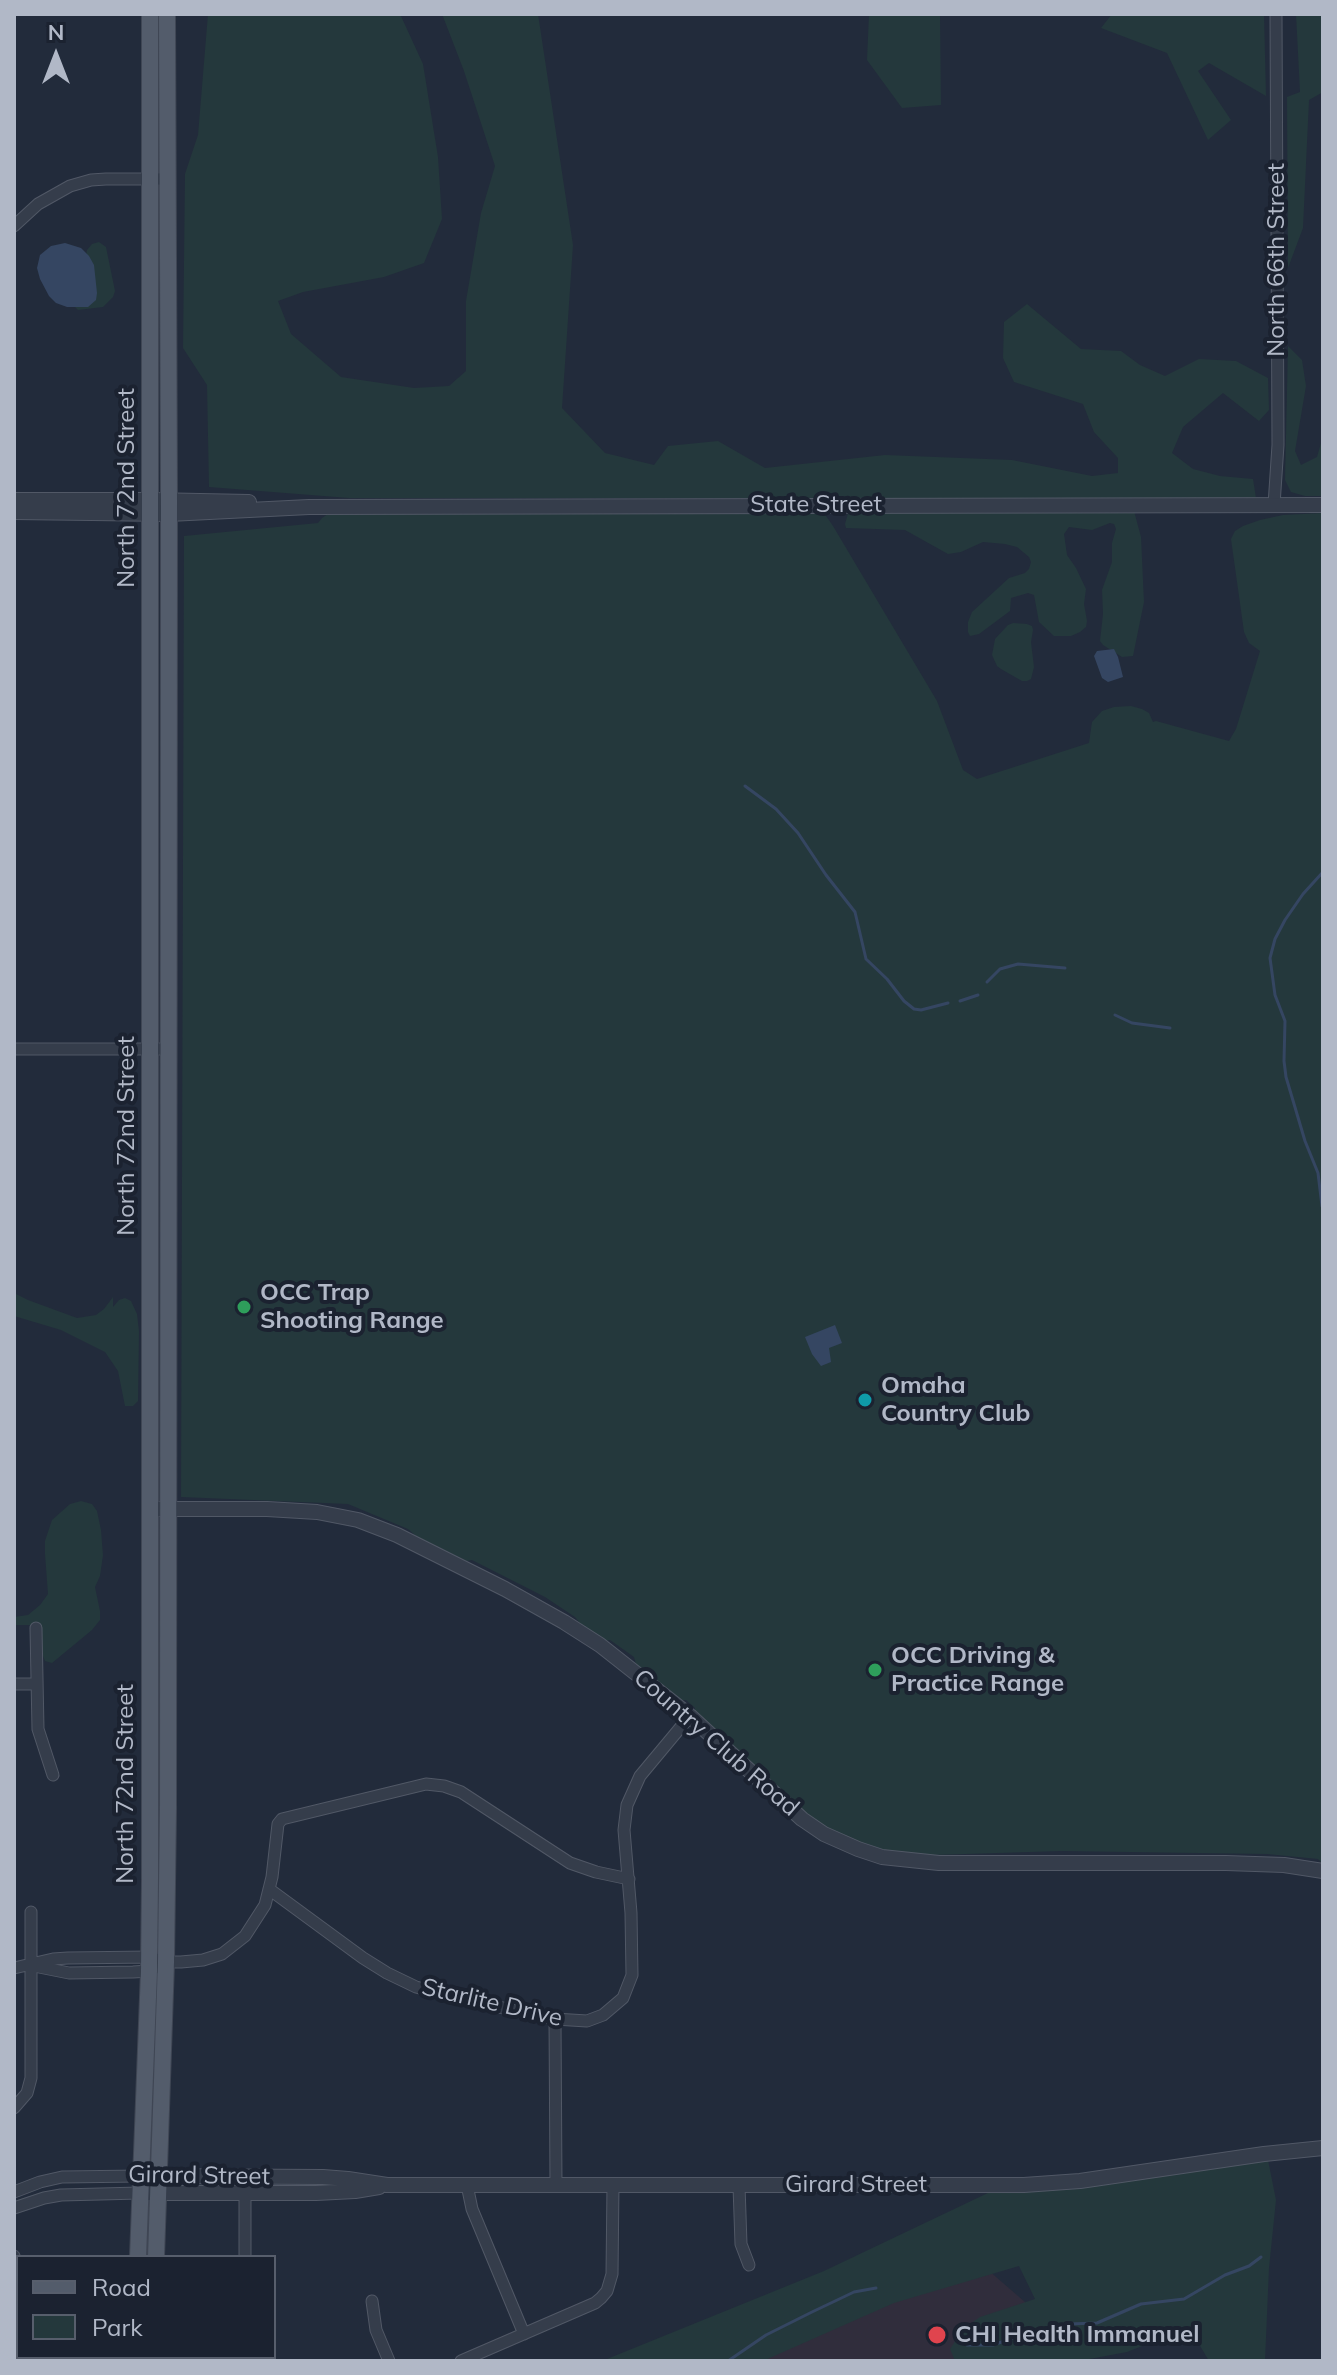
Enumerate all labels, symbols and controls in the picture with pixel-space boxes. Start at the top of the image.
north arrow [16,16,96,96]
text: N [48,18,64,46]
street label: North 66th Street [1263,163,1291,357]
street label: North 72nd Street [113,388,141,588]
street label: State Street [750,491,882,519]
street label: North 72nd Street [113,1036,141,1236]
place label: OCC Trap Shooting Range [260,1279,444,1335]
marker: OCC Trap Shooting Range [235,1298,253,1316]
place label: Omaha Country Club [881,1372,1030,1428]
marker: Omaha Country Club [856,1391,874,1409]
place label: OCC Driving & Practice Range [891,1642,1064,1698]
marker: OCC Driving & Practice Range [866,1661,884,1679]
street label: Country Club Road [627,1663,805,1823]
street label: North 72nd Street [112,1684,140,1884]
street label: Starlite Drive [419,1973,565,2033]
street label: Girard Street [128,2160,270,2192]
street label: Girard Street [785,2171,927,2199]
legend [16,2255,276,2359]
text: Road [92,2272,151,2302]
text: Park [92,2312,143,2342]
place label: CHI Health Immanuel [955,2321,1199,2349]
marker: CHI Health Immanuel [926,2324,948,2346]

